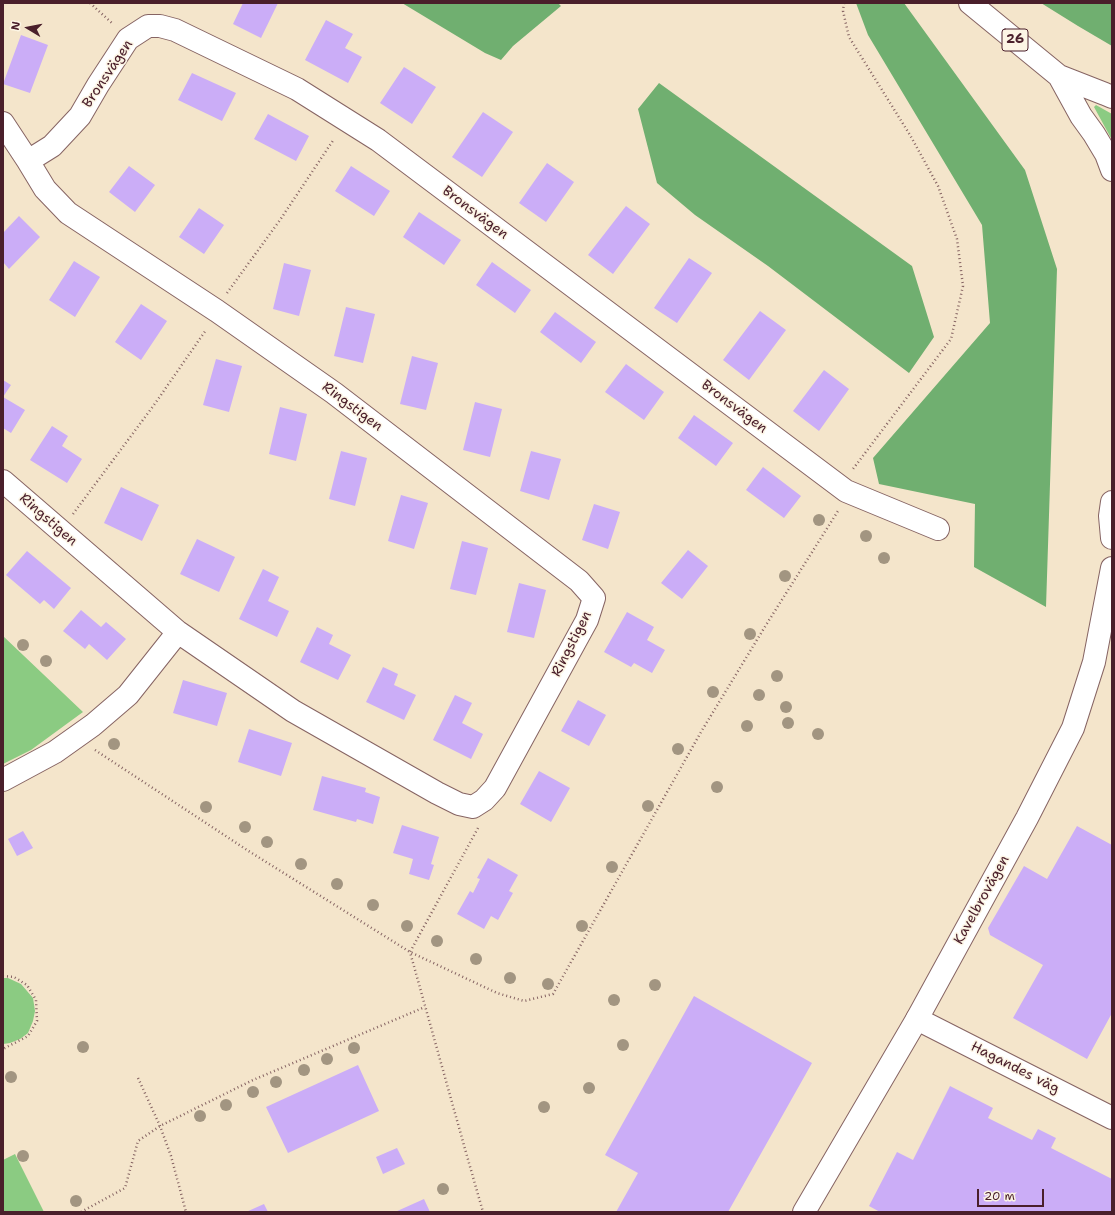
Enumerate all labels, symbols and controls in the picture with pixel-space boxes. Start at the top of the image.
north arrow [8,8,48,48]
text: N [8,20,24,31]
road number: 26 [1002,29,1028,51]
street label: Bronsvägen [79,37,137,111]
street label: Bronsvägen [439,183,511,243]
street label: Bronsvägen [698,377,770,437]
street label: Ringstigen [318,379,386,435]
street label: Ringstigen [16,490,80,550]
street label: Ringstigen [548,608,596,680]
street label: Kavelbrovägen [951,853,1013,947]
street label: Hagandes väg [968,1038,1062,1098]
scale bar [979,1181,1046,1207]
text: 20 m [984,1188,1015,1204]

